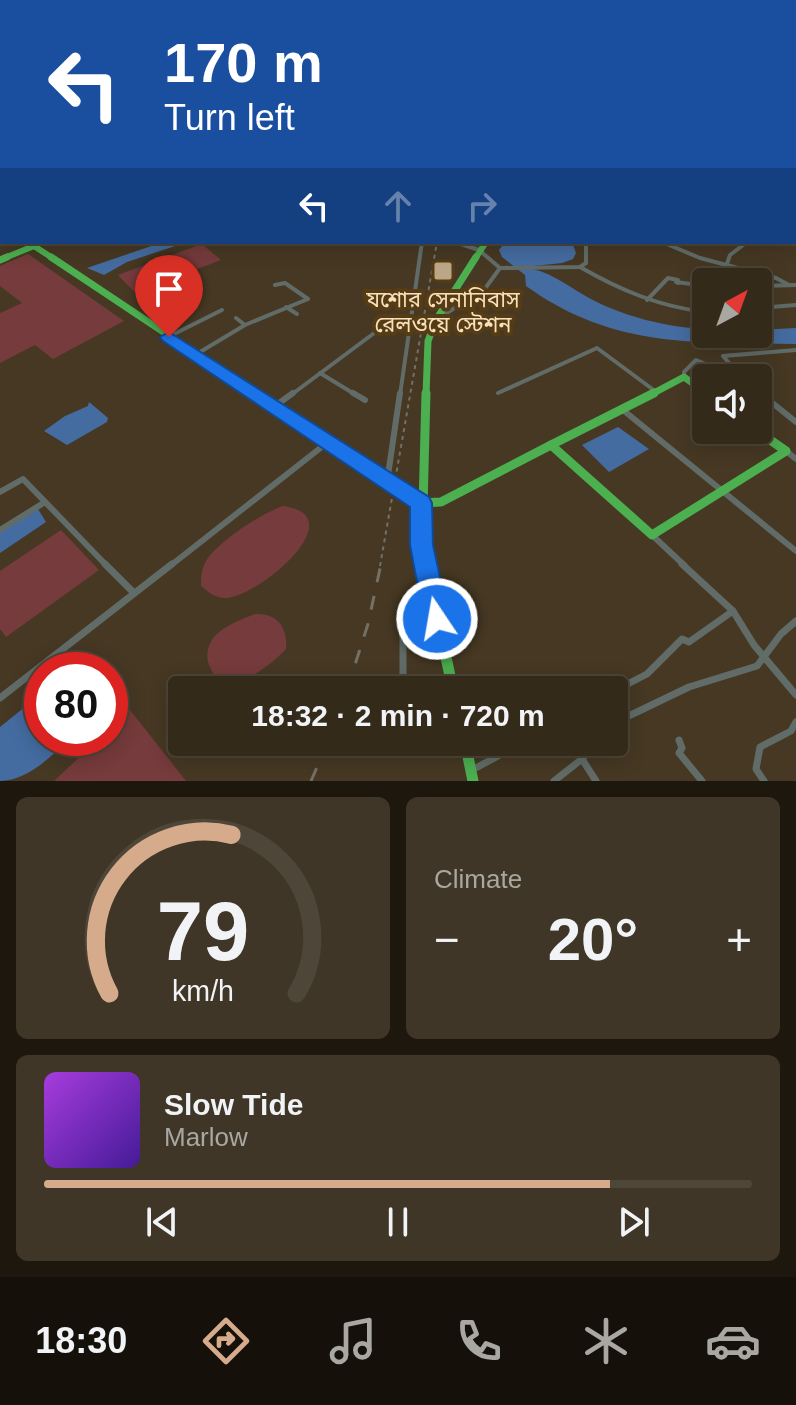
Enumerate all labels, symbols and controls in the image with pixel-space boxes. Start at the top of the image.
text: 170 m [164,31,323,94]
icon: left [32,32,136,136]
text: Turn left [164,97,295,138]
icon: left [292,184,336,228]
icon: ahead [376,184,420,228]
icon: right [460,184,504,228]
pin [135,255,203,337]
marker: যশোর সেনানিবাস রেলওয়ে স্টেশন [432,260,454,282]
icon: arrive [147,267,191,311]
north arrow [692,268,772,348]
map controls [692,268,772,444]
place label: যশোর সেনানিবাস রেলওয়ে স্টেশন [365,287,520,337]
button: sound [692,364,772,444]
position arrow [395,577,479,661]
speed limit sign: 80 [24,652,128,756]
text: 18:32 · 2 min · 720 m [251,699,545,732]
text: Climate [434,864,522,894]
text: 79 [157,885,249,978]
text: 20° [548,906,638,973]
text: − [434,915,460,964]
text: + [726,915,752,964]
text: km/h [172,975,234,1007]
text: Slow Tide [164,1088,303,1121]
text: Marlow [164,1122,248,1152]
icon: previous [140,1200,184,1244]
icon: pause [376,1200,420,1244]
icon: next [612,1200,656,1244]
icon: directions [198,1313,254,1369]
icon: music [325,1313,381,1369]
icon: phone [451,1313,507,1369]
icon: climate [578,1313,634,1369]
icon: car [705,1313,761,1369]
text: 18:30 [35,1320,127,1361]

